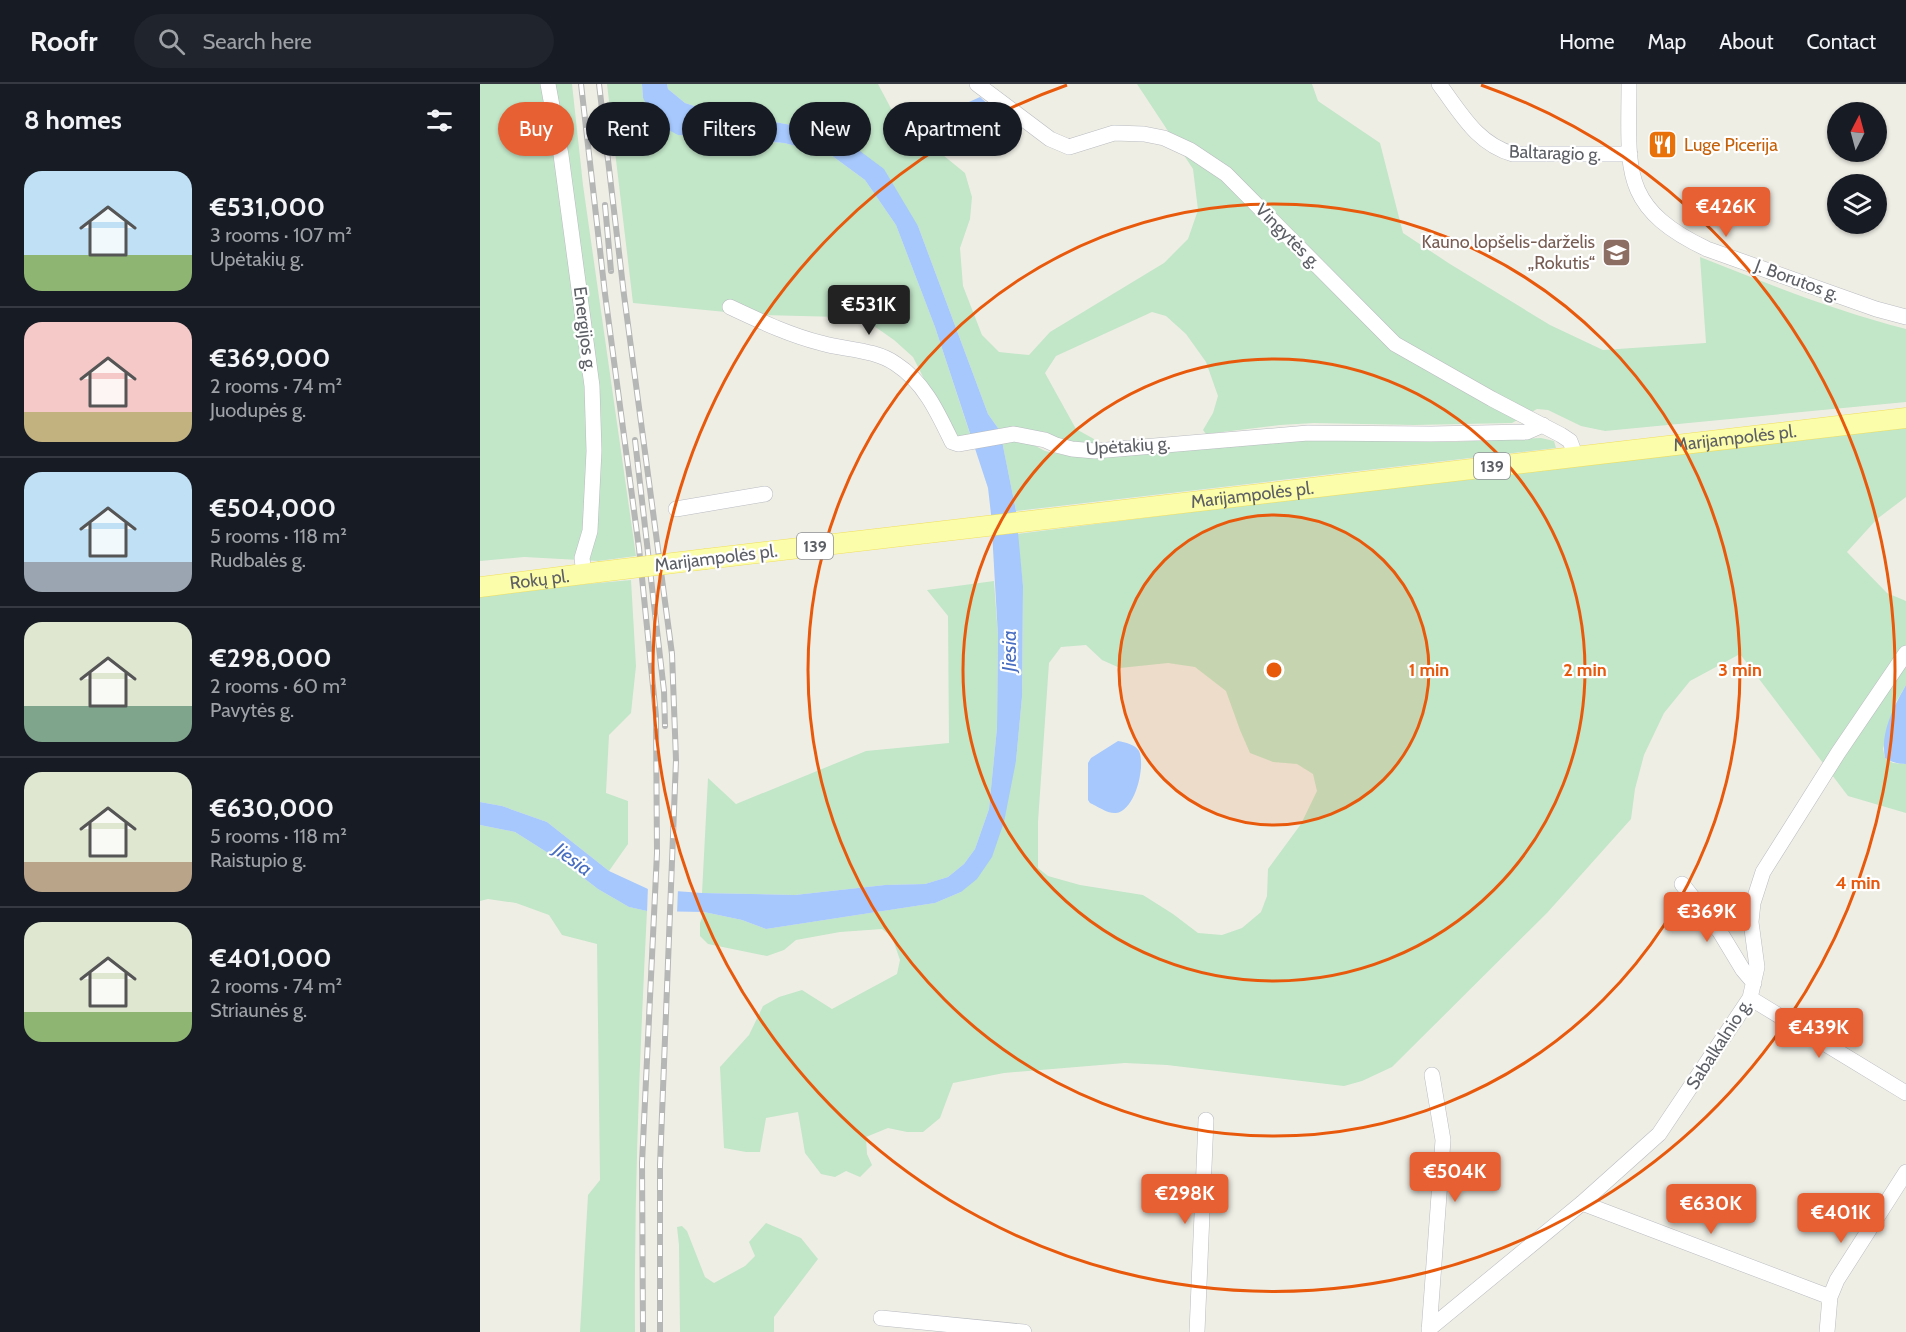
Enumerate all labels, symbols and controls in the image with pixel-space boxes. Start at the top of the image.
search box [134,14,554,68]
text: Roofr [30,24,98,58]
icon: search [155,25,188,58]
text: Search here [203,28,312,55]
text: Home [1559,29,1615,54]
text: Map [1648,29,1686,54]
text: About [1719,29,1773,54]
text: Contact [1806,29,1876,54]
chip: Buy [498,102,574,156]
chip: Rent [586,102,670,156]
chip: Filters [682,102,777,156]
chip: New [789,102,871,156]
chip: Apartment [883,102,1022,156]
north arrow [1827,102,1887,162]
map controls [1827,102,1887,234]
text: 8 homes [24,104,122,136]
icon: filters [423,104,456,137]
restaurant icon: Luge Picerija [1647,129,1679,161]
place label: Luge Picerija [1684,134,1778,156]
street label: Baltaragio g. [1509,140,1601,166]
button: layers [1827,174,1887,234]
pin: €426K [1684,187,1768,238]
text: €531,000 [210,191,325,223]
text: €426K [1696,194,1756,218]
icon: home [72,195,144,267]
street label: Vingytės g. [1251,199,1325,273]
text: 3 rooms · 107 m² [210,223,352,247]
place label: Kauno lopšelis-darželis „Rokutis“ [1421,231,1595,274]
school or university icon: Kauno lopšelis-darželis „Rokutis“ [1600,236,1632,268]
text: Upėtakių g. [210,247,304,271]
street label: J. Borutos g. [1751,254,1842,305]
street label: Energijos g. [569,285,601,373]
pin: €531K [827,285,911,336]
text: €531K [842,292,896,316]
text: €369,000 [210,342,330,374]
icon: home [72,346,144,418]
text: 2 rooms · 74 m² [210,374,342,398]
text: Juodupės g. [210,398,306,422]
street label: Marijampolės pl. [1672,420,1798,456]
street label: Upėtakių g. [1085,432,1171,460]
road number: 139 [1474,453,1510,479]
street label: Marijampolės pl. [1189,477,1315,513]
text: €504,000 [210,492,336,524]
icon: home [72,496,144,568]
text: 5 rooms · 118 m² [210,524,347,548]
road number: 139 [797,533,833,559]
street label: Marijampolės pl. [653,540,779,576]
text: Rudbalės g. [210,548,306,572]
street label: Rokų pl. [508,565,571,594]
water label: Jiesia [997,630,1021,674]
text: €298,000 [210,642,332,674]
icon: home [72,646,144,718]
text: 1 min [1409,659,1449,681]
text: 2 min [1563,659,1607,681]
text: 3 min [1718,659,1762,681]
centre of rings [1264,660,1284,680]
text: 2 rooms · 60 m² [210,674,347,698]
text: Pavytės g. [210,698,294,722]
text: €630,000 [210,792,334,824]
icon: home [72,796,144,868]
text: 5 rooms · 118 m² [210,824,347,848]
water label: Jiesia [548,836,597,881]
text: Raistupio g. [210,848,306,872]
text: 4 min [1835,872,1881,894]
pin: €369K [1665,892,1749,943]
text: €369K [1678,899,1736,923]
text: €401,000 [210,942,332,974]
icon: home [72,946,144,1018]
text: 2 rooms · 74 m² [210,974,342,998]
street label: Sabalkalnio g. [1682,995,1756,1093]
text: Striaunės g. [210,998,307,1022]
pin: €439K [1777,1008,1861,1059]
text: €439K [1789,1015,1849,1039]
pin: €504K [1413,1152,1497,1203]
text: €504K [1424,1159,1486,1183]
pin: €298K [1143,1174,1227,1225]
text: €298K [1155,1181,1215,1205]
pin: €630K [1669,1184,1753,1235]
text: €630K [1680,1191,1742,1215]
pin: €401K [1799,1193,1883,1244]
text: €401K [1811,1200,1871,1224]

